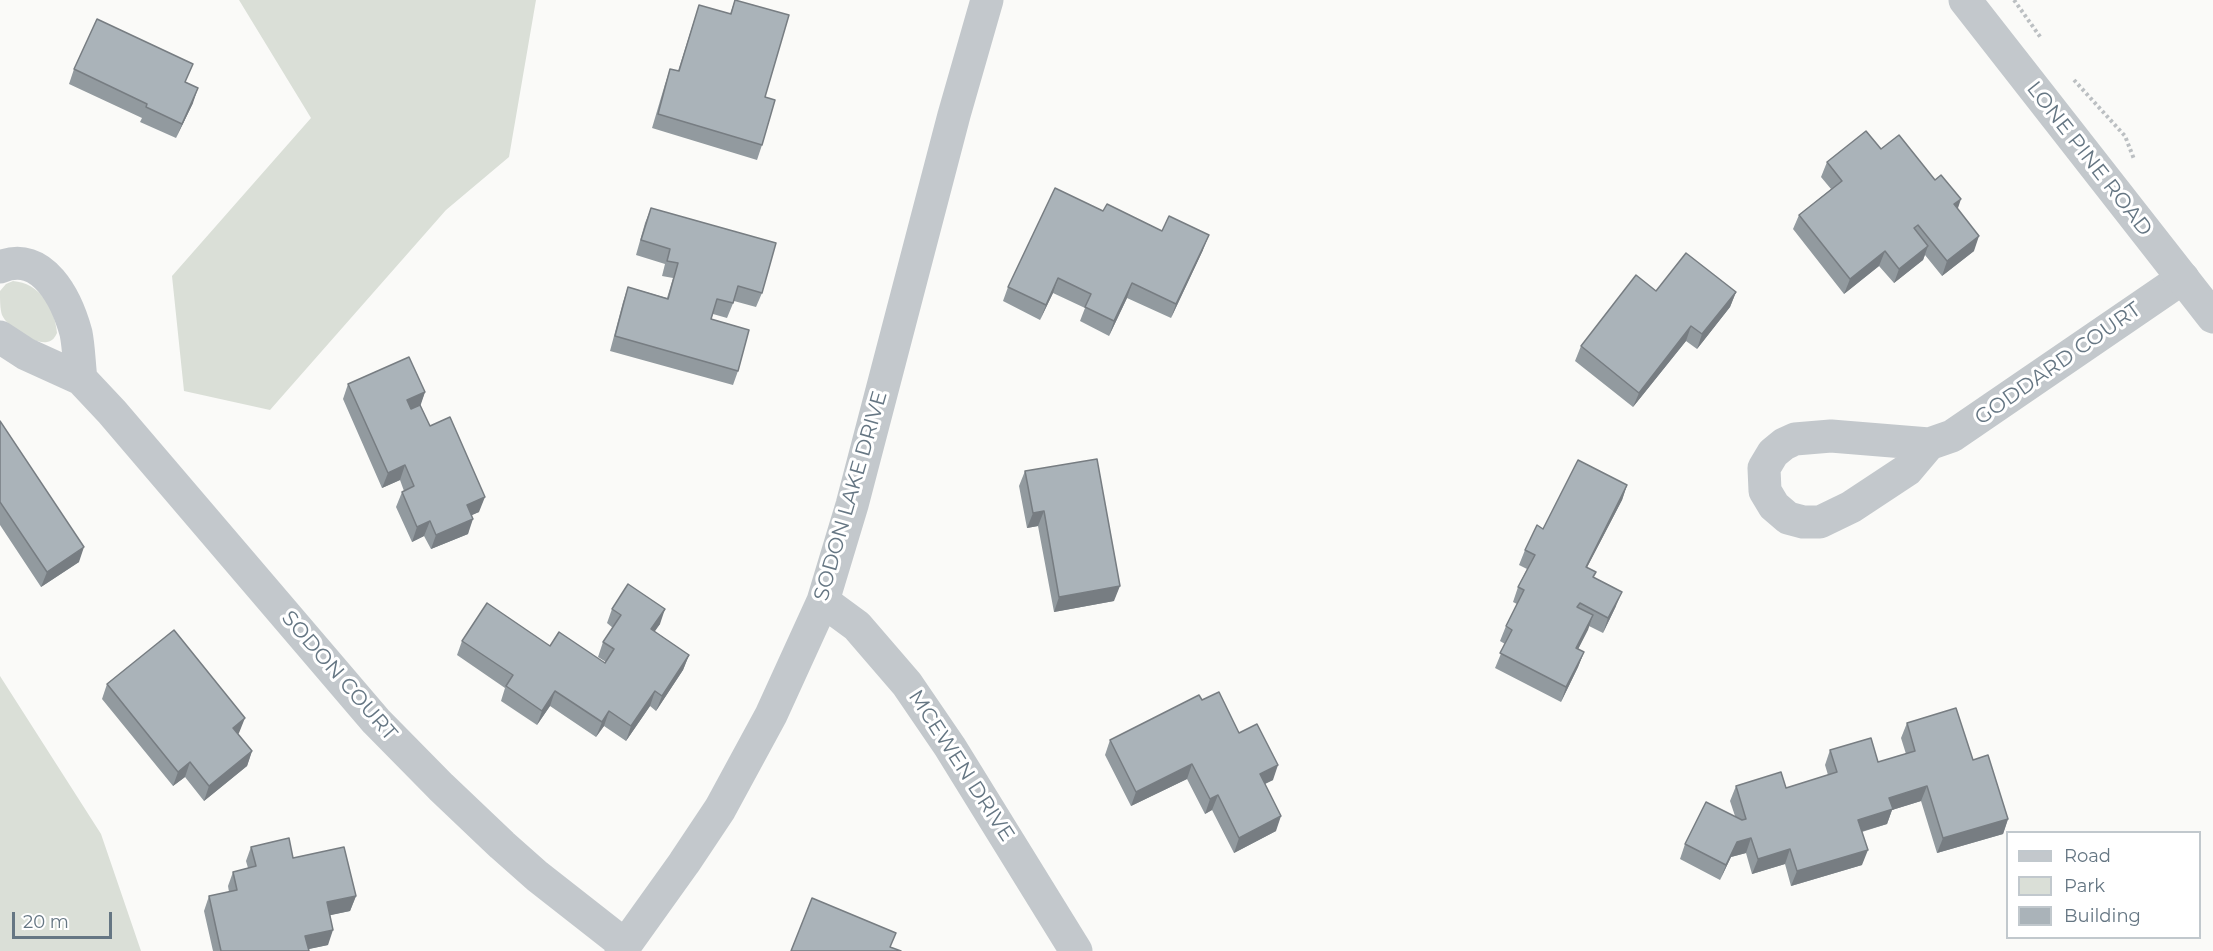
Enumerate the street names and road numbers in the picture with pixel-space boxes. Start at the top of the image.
street label: LONE PINE ROAD [2021,77,2157,241]
street label: GODDARD COURT [1970,297,2146,431]
street label: SODON LAKE DRIVE [809,388,893,604]
street label: SODON COURT [276,606,402,746]
street label: MCEWEN DRIVE [903,686,1019,846]

